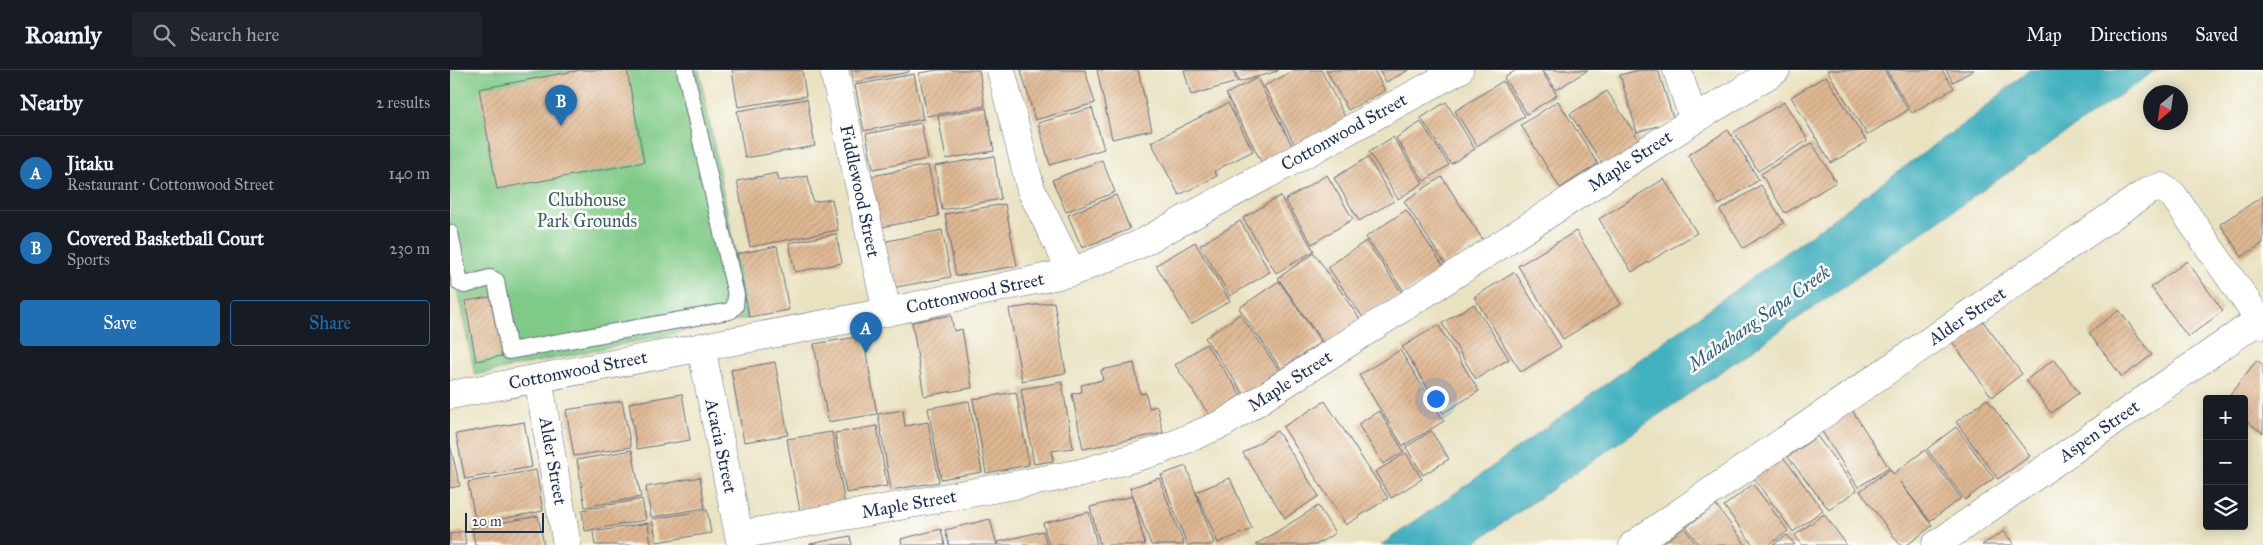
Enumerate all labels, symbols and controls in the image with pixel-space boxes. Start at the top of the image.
search box [132,12,482,57]
text: Roamly [25,20,102,50]
icon: search [150,21,178,49]
text: Search here [190,23,280,46]
text: Map [2026,24,2062,46]
text: Directions [2090,24,2167,46]
text: Saved [2195,24,2238,46]
pin: B [545,85,577,126]
north arrow [2143,85,2188,130]
street label: Cottonwood Street [1277,88,1411,176]
text: Nearby [20,90,83,116]
text: 2 results [376,93,430,112]
street label: Fiddlewood Street [835,123,885,260]
street label: Maple Street [1584,125,1677,196]
text: Jitaku [67,152,114,175]
text: A [31,164,41,183]
text: 140 m [389,164,430,183]
text: Restaurant · Cottonwood Street [67,175,274,194]
park label: Clubhouse Park Grounds [537,189,637,232]
text: Covered Basketball Court [67,227,264,250]
text: B [31,239,41,258]
text: 230 m [390,239,430,258]
text: Sports [67,250,110,269]
water label: Mahabang Sapa Creek [1682,260,1836,378]
street label: Cottonwood Street [904,267,1047,318]
street label: Alder Street [1923,282,2010,351]
button: Save [20,300,220,346]
button: Share [230,300,430,346]
pin: A [850,312,882,353]
street label: Maple Street [1244,345,1337,416]
street label: Cottonwood Street [507,346,650,394]
your location [1423,386,1449,412]
street label: Aspen Street [2054,395,2144,467]
map controls [2203,395,2248,530]
button: + [2203,395,2248,440]
street label: Acacia Street [700,396,742,496]
street label: Alder Street [534,414,572,507]
button: − [2203,440,2248,485]
street label: Maple Street [860,485,959,523]
button: layers [2203,485,2248,530]
scale bar [465,510,544,533]
text: 20 m [472,513,502,530]

